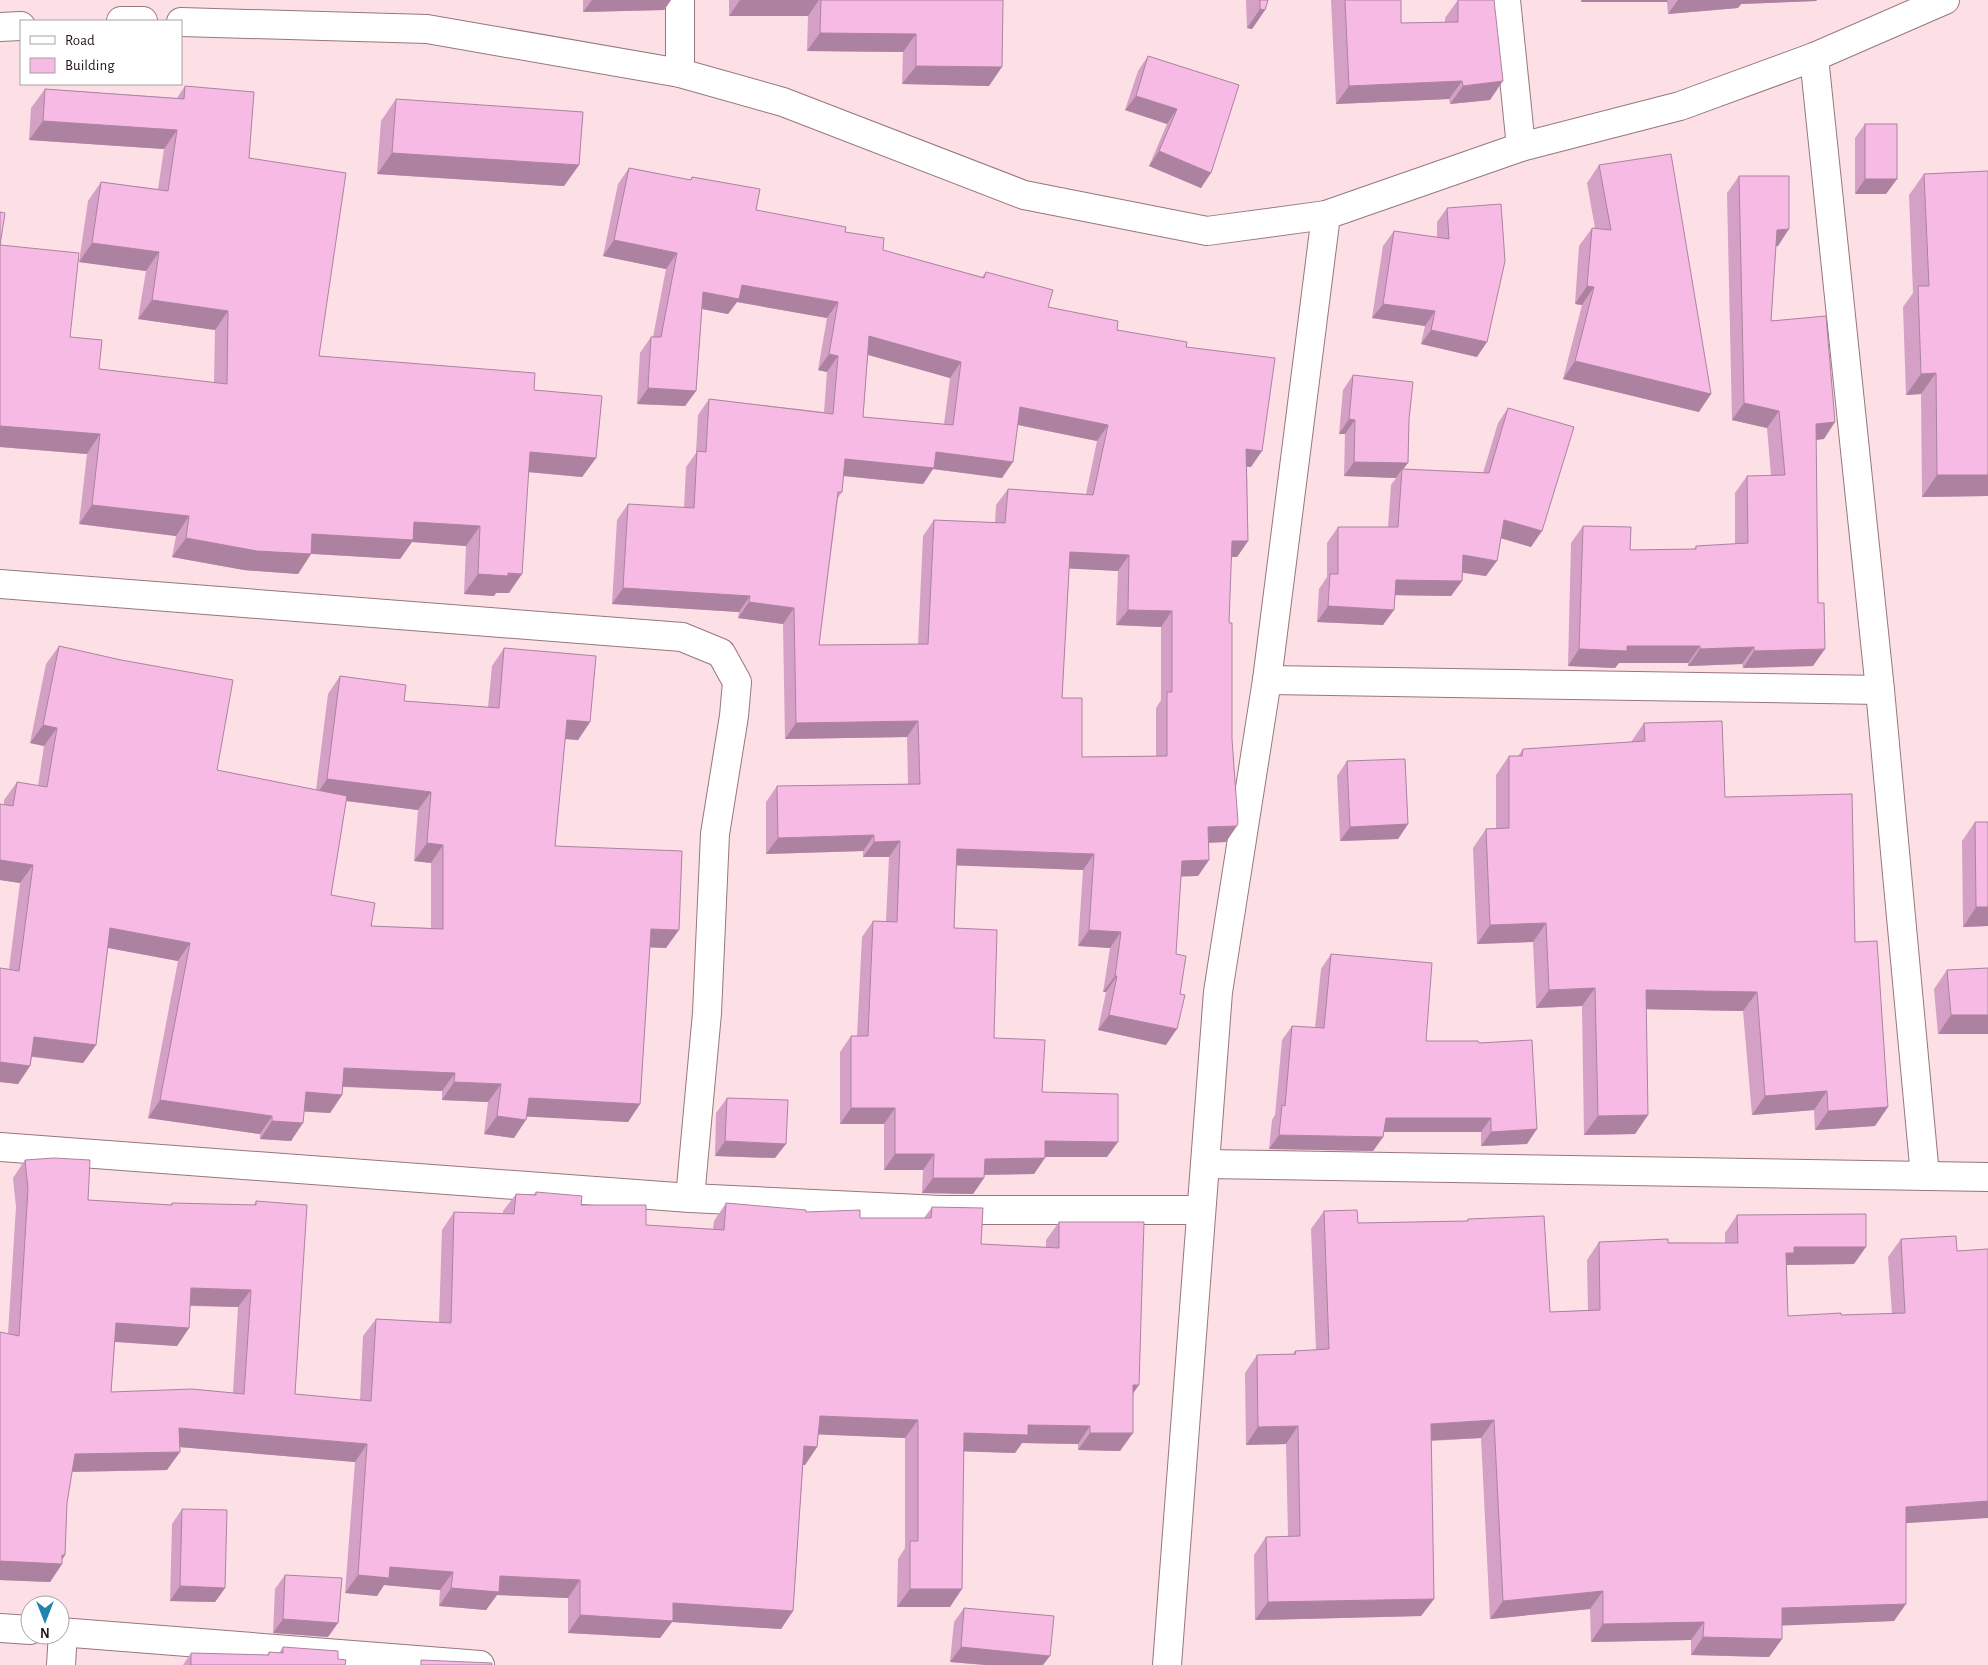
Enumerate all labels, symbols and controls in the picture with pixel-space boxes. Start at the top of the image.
legend [20,20,182,85]
text: Road [65,33,95,48]
text: Building [65,58,115,73]
north arrow [20,1595,70,1645]
text: N [40,1625,50,1639]

